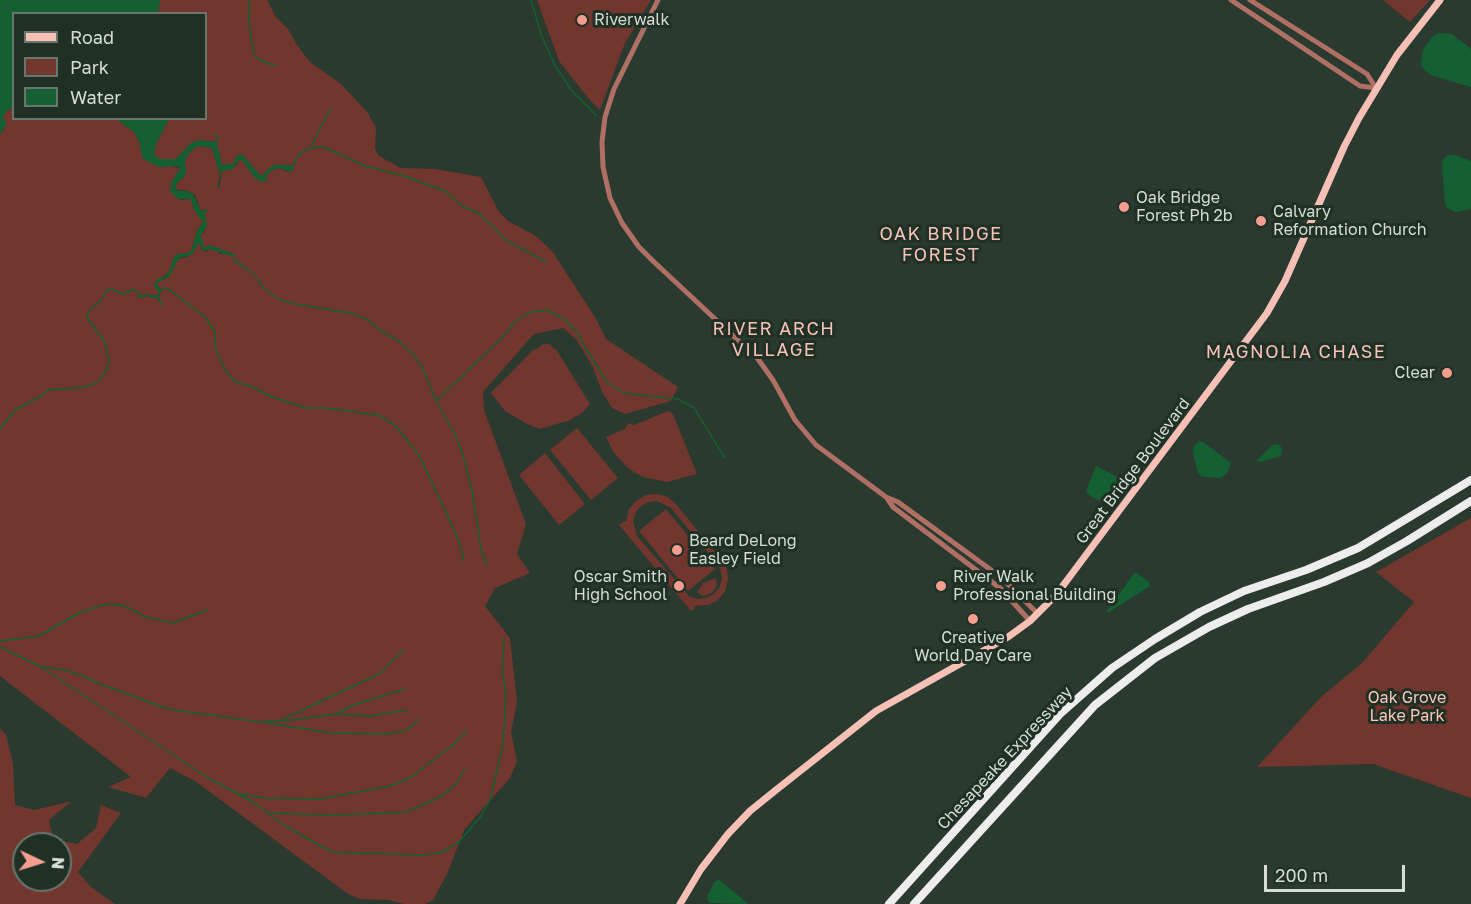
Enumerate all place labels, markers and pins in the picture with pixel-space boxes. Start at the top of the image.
place label: Riverwalk [594,10,669,30]
marker: Riverwalk [575,13,589,27]
place label: Oak Bridge Forest Ph 2b [1136,188,1233,226]
marker: Oak Bridge Forest Ph 2b [1117,200,1131,214]
place label: Calvary Reformation Church [1273,202,1427,240]
marker: Calvary Reformation Church [1254,214,1268,228]
place label: Clear [1395,363,1435,383]
marker: Clear [1440,366,1454,380]
place label: Beard DeLong Easley Field [689,531,797,569]
marker: Beard DeLong Easley Field [670,543,684,557]
place label: Oscar Smith High School [574,567,667,605]
place label: River Walk Professional Building [953,567,1116,605]
marker: Oscar Smith High School [672,579,686,593]
marker: River Walk Professional Building [934,579,948,593]
marker: Creative World Day Care [966,612,980,626]
place label: Creative World Day Care [914,628,1032,666]

